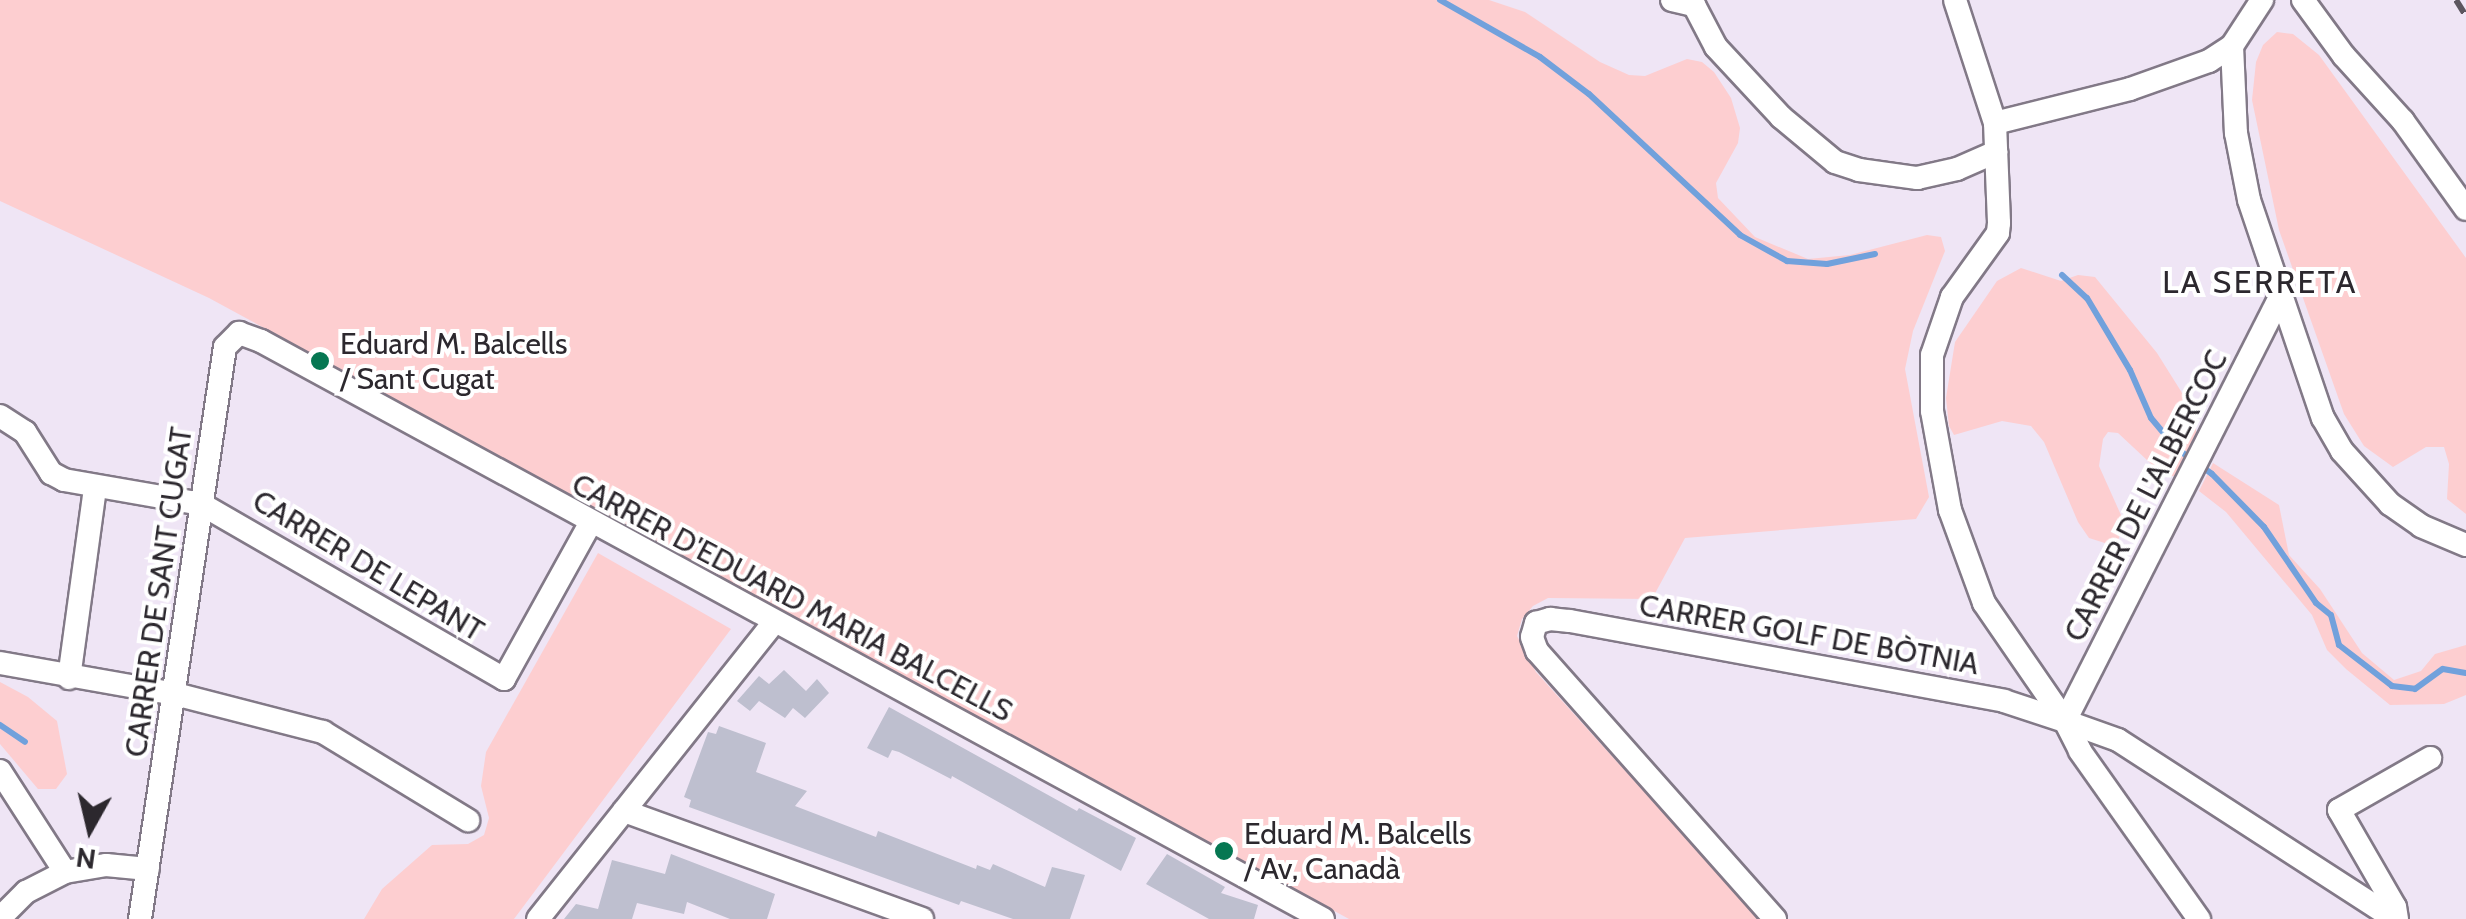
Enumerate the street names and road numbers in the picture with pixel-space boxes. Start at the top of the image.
street label: CARRER DE L'ALBERCOC [2057,344,2235,648]
street label: CARRER DE SANT CUGAT [118,425,200,759]
street label: CARRER D'EDUARD MARIA BALCELLS [566,466,1018,730]
street label: CARRER DE LEPANT [246,483,490,649]
street label: CARRER GOLF DE BÒTNIA [1636,587,1982,683]

